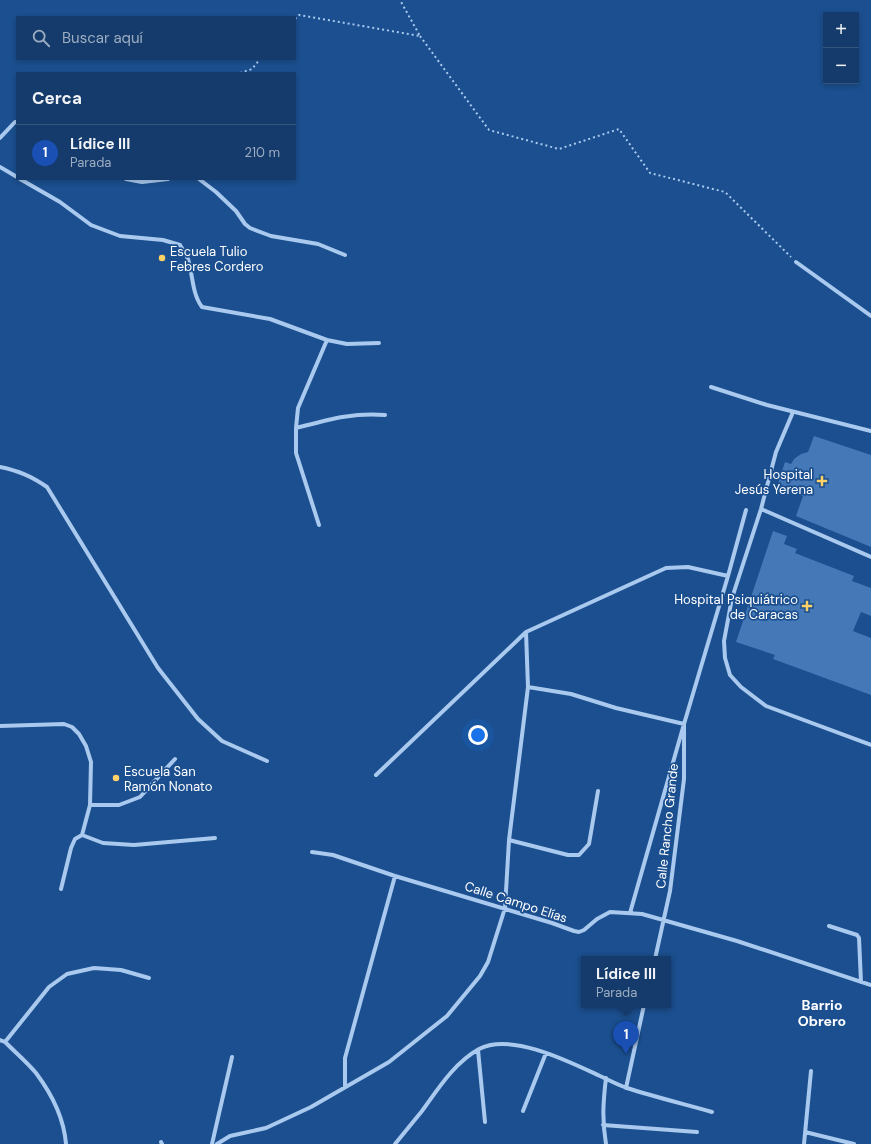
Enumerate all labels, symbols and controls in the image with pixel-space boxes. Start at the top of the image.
map controls [823,12,859,84]
button: + [823,12,859,48]
search box [16,16,296,60]
icon: search [30,27,52,49]
text: Buscar aquí [62,28,143,48]
button: − [823,48,859,84]
text: Cerca [32,87,82,109]
text: Lídice III [70,134,130,154]
text: 1 [43,144,47,161]
text: 210 m [245,144,280,161]
text: Parada [70,154,111,171]
place label: Escuela Tulio Febres Cordero [170,243,264,275]
marker: Escuela Tulio Febres Cordero [157,253,167,263]
place label: Hospital Jesús Yerena [735,466,813,498]
marker: Hospital Jesús Yerena [816,475,828,487]
place label: Hospital Psiquiátrico de Caracas [674,591,798,623]
marker: Hospital Psiquiátrico de Caracas [801,600,813,612]
your location [468,725,488,745]
street label: Calle Rancho Grande [652,762,682,890]
place label: Escuela San Ramón Nonato [124,763,213,795]
marker: Escuela San Ramón Nonato [111,773,121,783]
street label: Calle Campo Elías [462,877,570,927]
popup [581,956,671,1008]
text: Lídice III [596,964,656,984]
text: Parada [596,984,637,1001]
district label: Barrio Obrero [798,996,846,1030]
pin: 1 [613,1021,639,1054]

